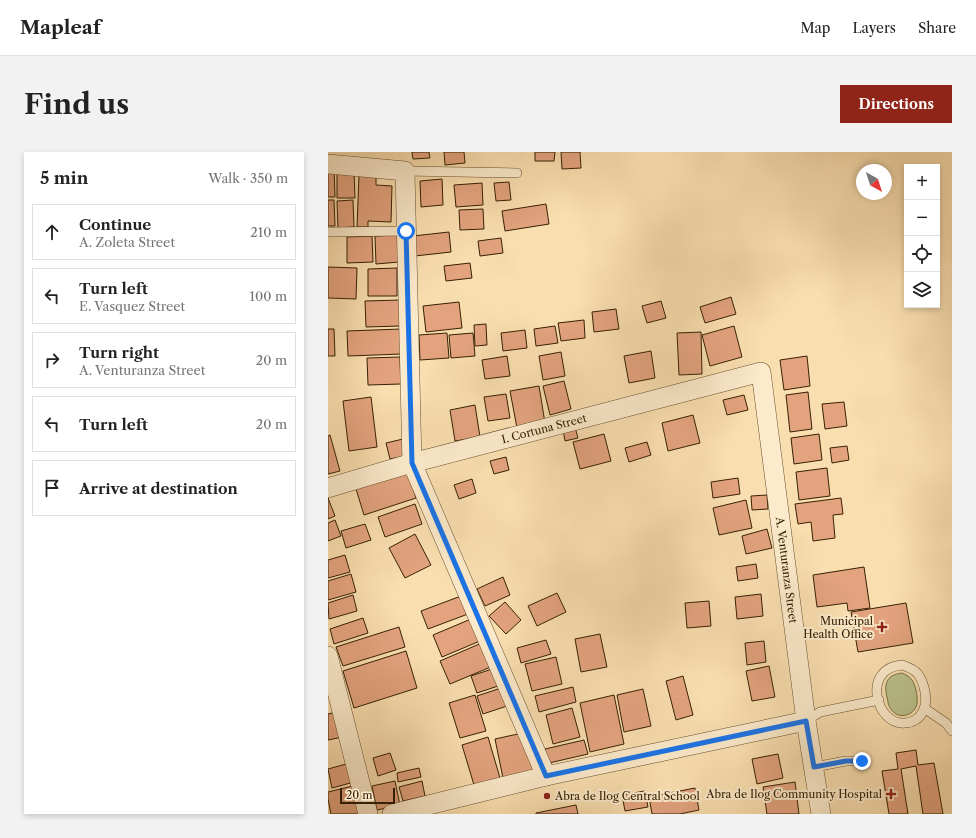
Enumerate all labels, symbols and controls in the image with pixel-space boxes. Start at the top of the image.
text: Mapleaf [20,16,101,39]
text: Map [800,19,830,37]
text: Layers [852,19,896,37]
text: Share [918,19,956,37]
button: Directions [840,85,952,123]
text: Find us [24,87,129,121]
north arrow [856,164,892,200]
map controls [904,164,940,308]
button: + [904,164,940,200]
text: 5 min [40,168,88,188]
text: Walk · 350 m [208,170,288,186]
button: − [904,200,940,236]
text: Continue [79,215,151,234]
icon: ahead [41,221,63,243]
route start [397,222,415,240]
text: 210 m [250,224,287,240]
text: A. Zoleta Street [79,234,175,250]
button: locate [904,236,940,272]
button: layers [904,272,940,308]
text: Turn left [79,279,148,298]
icon: left [41,285,63,307]
text: 100 m [249,288,287,304]
text: E. Vasquez Street [79,298,185,314]
text: Turn right [79,343,159,362]
icon: right [41,349,63,371]
text: 20 m [256,352,287,368]
text: A. Venturanza Street [79,362,205,378]
street label: I. Cortuna Street [500,411,588,446]
icon: left [41,413,63,435]
text: Turn left [79,415,148,434]
text: 20 m [256,416,287,432]
icon: arrive [41,477,63,499]
text: Arrive at destination [79,479,238,498]
street label: A. Venturanza Street [773,515,800,624]
place label: Municipal Health Office [803,614,874,641]
marker: Municipal Health Office [876,621,888,633]
route end [853,752,871,770]
scale bar [340,786,395,805]
place label: Abra de Ilog Community Hospital [705,787,883,801]
text: 20 m [346,788,372,802]
marker: Abra de Ilog Community Hospital [885,788,897,800]
place label: Abra de Ilog Central School [554,789,700,803]
marker: Abra de Ilog Central School [542,791,552,801]

